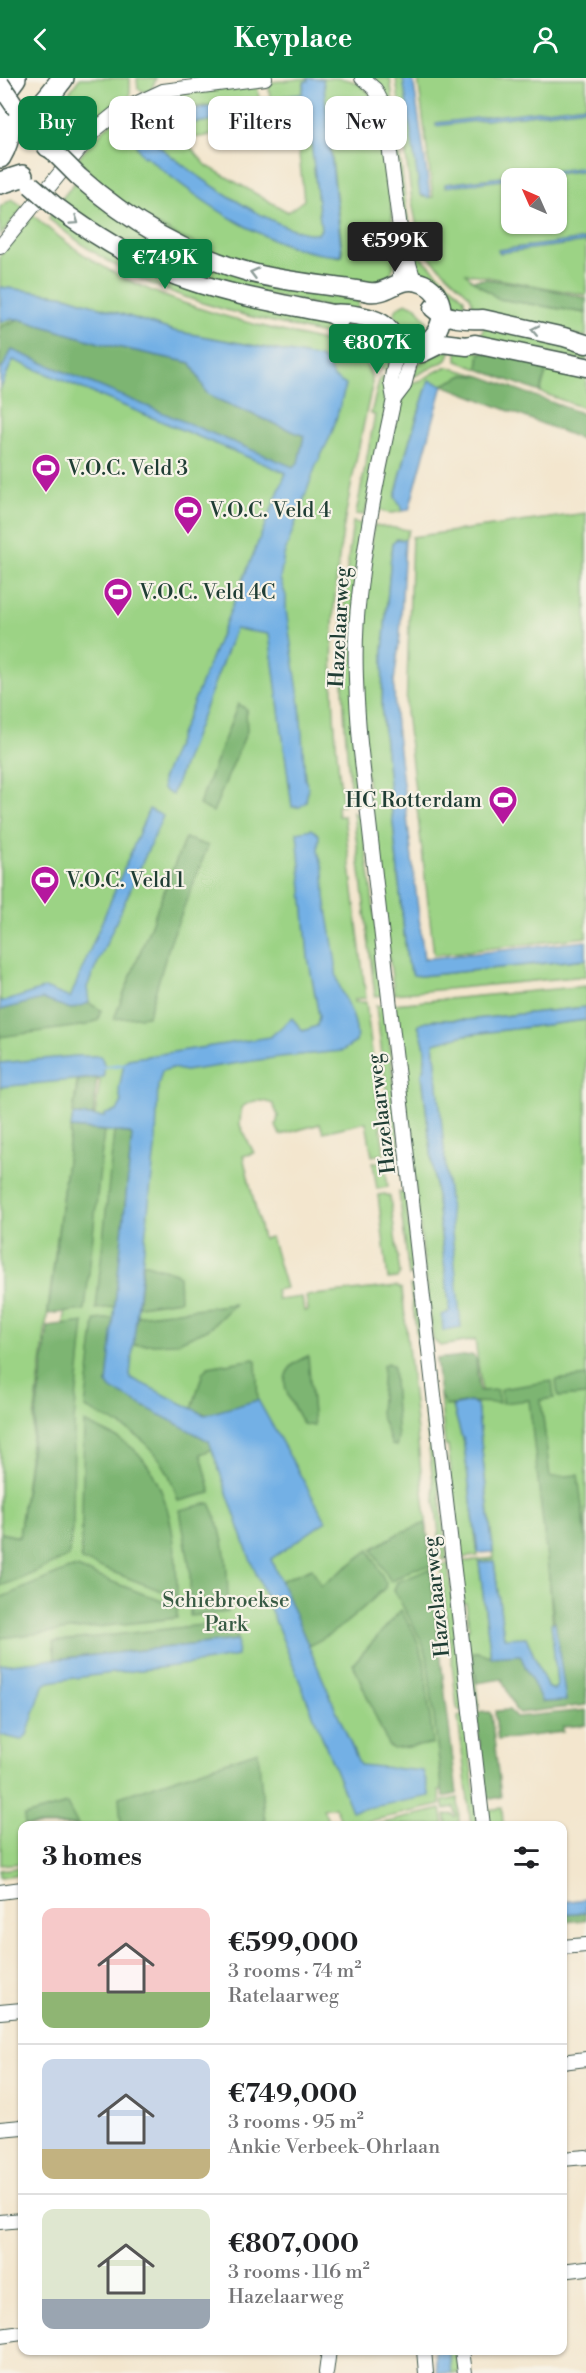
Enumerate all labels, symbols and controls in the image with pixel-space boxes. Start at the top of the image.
text: Keyplace [234,22,352,56]
icon: back [24,23,57,56]
icon: person [529,23,562,56]
chip: Buy [18,96,97,150]
chip: Rent [109,96,196,150]
chip: Filters [208,96,313,150]
chip: New [325,96,407,150]
north arrow [501,168,567,234]
map controls [501,168,567,234]
one-way arrow [69,213,80,224]
pin: €599K [353,222,437,273]
text: €599K [362,229,428,254]
pin: €749K [123,239,207,290]
text: €749K [132,246,198,271]
one-way arrow [249,267,259,280]
pin: €807K [335,324,419,375]
one-way arrow [530,325,540,338]
text: €807K [343,331,411,356]
sports icon: V.O.C. Veld 3 [30,452,62,494]
place label: V.O.C. Veld 3 [66,456,188,482]
sports icon: V.O.C. Veld 4 [172,494,204,536]
place label: V.O.C. Veld 4 [208,498,331,524]
street label: Hazelaarweg [324,566,356,688]
sports icon: V.O.C. Veld 4C [102,576,134,618]
place label: V.O.C. Veld 4C [138,580,275,606]
sports icon: HC Rotterdam [487,784,519,826]
place label: HC Rotterdam [345,788,482,814]
sports icon: V.O.C. Veld 1 [29,864,61,906]
place label: V.O.C. Veld 1 [65,868,185,894]
street label: Hazelaarweg [362,1052,402,1176]
street label: Hazelaarweg [418,1535,456,1659]
park label: Schiebroekse Park [162,1588,290,1638]
text: 3 homes [42,1841,142,1873]
icon: filters [510,1841,543,1874]
text: €599,000 [228,1927,359,1959]
icon: home [90,1932,162,2004]
text: 3 rooms · 74 m² [228,1959,361,1984]
text: Ratelaarweg [228,1984,339,2009]
text: €749,000 [228,2078,357,2110]
icon: home [90,2083,162,2155]
text: 3 rooms · 95 m² [228,2110,364,2135]
text: Ankie Verbeek-Ohrlaan [228,2135,440,2160]
text: €807,000 [228,2228,359,2260]
icon: home [90,2233,162,2305]
text: 3 rooms · 116 m² [228,2260,370,2285]
text: Hazelaarweg [228,2285,344,2310]

